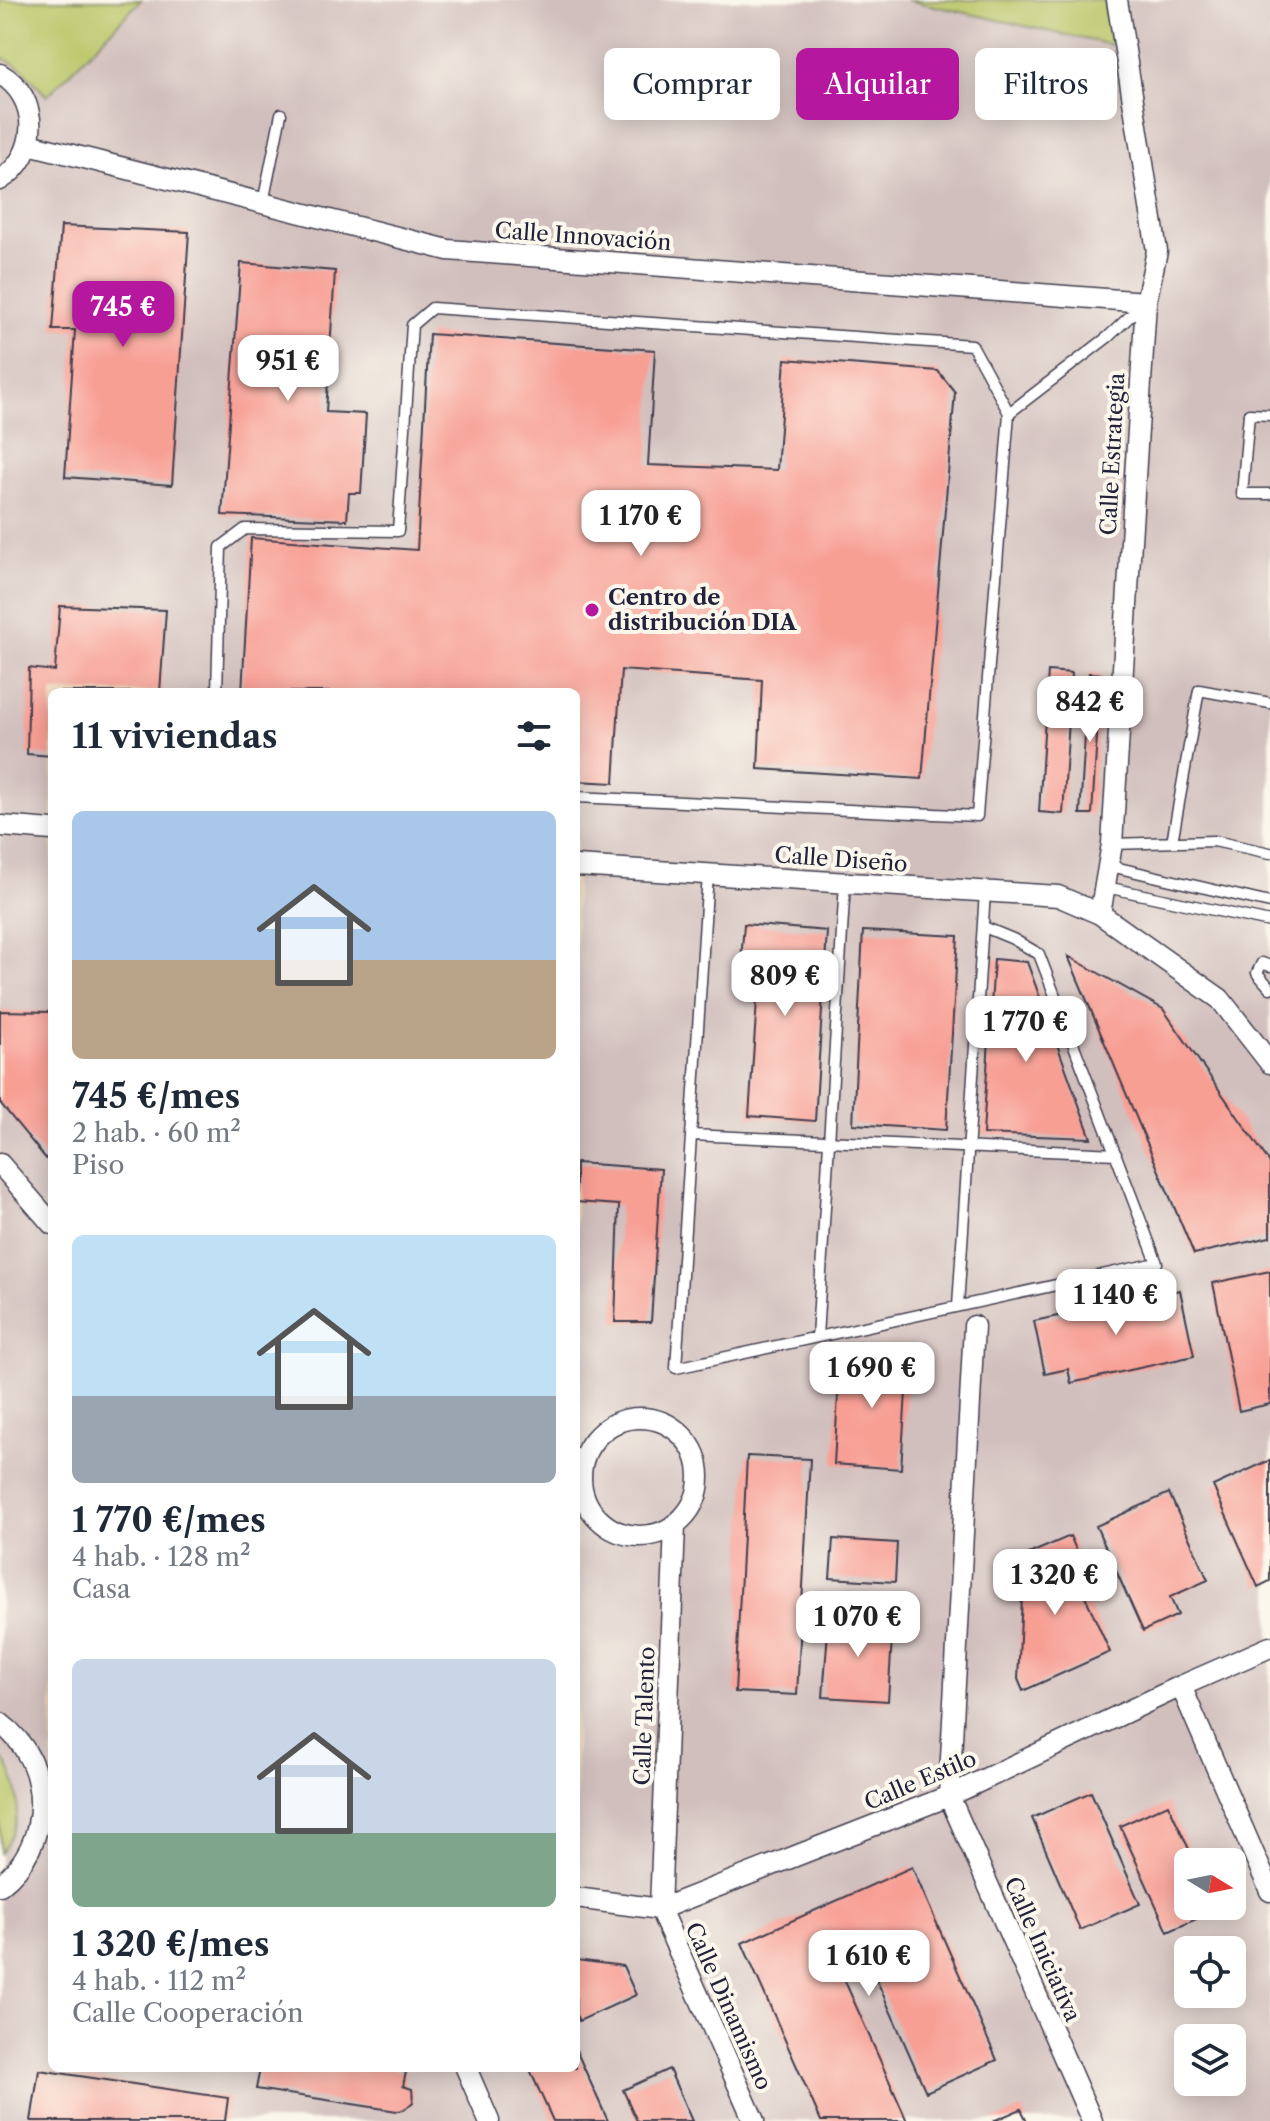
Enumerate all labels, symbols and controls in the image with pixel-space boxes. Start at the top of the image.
chip: Comprar [604,48,780,120]
chip: Alquilar [796,48,959,120]
chip: Filtros [975,48,1117,120]
street label: Calle Innovación [494,217,672,256]
pin: 745 € [67,281,179,349]
text: 745 € [90,291,156,323]
pin: 951 € [232,335,344,403]
text: 951 € [256,345,320,377]
street label: Calle Estrategia [1095,372,1130,536]
pin: 1 170 € [567,490,715,558]
text: 1 170 € [599,500,683,532]
place label: Centro de distribución DIA [608,584,798,636]
marker: Centro de distribución DIA [583,601,601,619]
pin: 842 € [1034,676,1146,744]
text: 842 € [1055,686,1125,718]
icon: filters [512,714,556,758]
text: 11 viviendas [72,715,277,757]
street label: Calle Diseño [774,841,908,878]
icon: home [242,863,386,1007]
pin: 809 € [729,950,841,1018]
text: 809 € [749,960,821,992]
pin: 1 770 € [952,996,1100,1064]
text: 1 770 € [984,1006,1068,1038]
text: 745 €/mes [72,1075,240,1117]
text: 2 hab. · 60 m² [72,1117,241,1149]
text: Piso [72,1149,124,1181]
pin: 1 140 € [1042,1269,1190,1337]
text: 1 140 € [1074,1279,1158,1311]
icon: home [242,1287,386,1431]
pin: 1 690 € [798,1342,946,1410]
text: 1 690 € [828,1352,916,1384]
text: 1 770 €/mes [72,1499,266,1541]
text: 4 hab. · 128 m² [72,1541,251,1573]
pin: 1 320 € [981,1549,1129,1617]
text: 1 320 € [1011,1559,1099,1591]
text: Casa [72,1573,131,1605]
pin: 1 070 € [784,1591,932,1659]
text: 1 070 € [814,1601,902,1633]
street label: Calle Talento [629,1646,660,1786]
icon: home [242,1711,386,1855]
street label: Calle Estilo [860,1745,980,1816]
north arrow [1174,1848,1246,1920]
map controls [1174,1848,1246,2096]
street label: Calle Iniciativa [999,1873,1087,2026]
street label: Calle Dinamismo [680,1918,778,2094]
text: 1 320 €/mes [72,1923,270,1965]
pin: 1 610 € [795,1930,943,1998]
button: locate [1174,1936,1246,2008]
text: 1 610 € [827,1940,911,1972]
text: 4 hab. · 112 m² [72,1965,246,1997]
text: Calle Cooperación [72,1997,304,2029]
button: layers [1174,2024,1246,2096]

